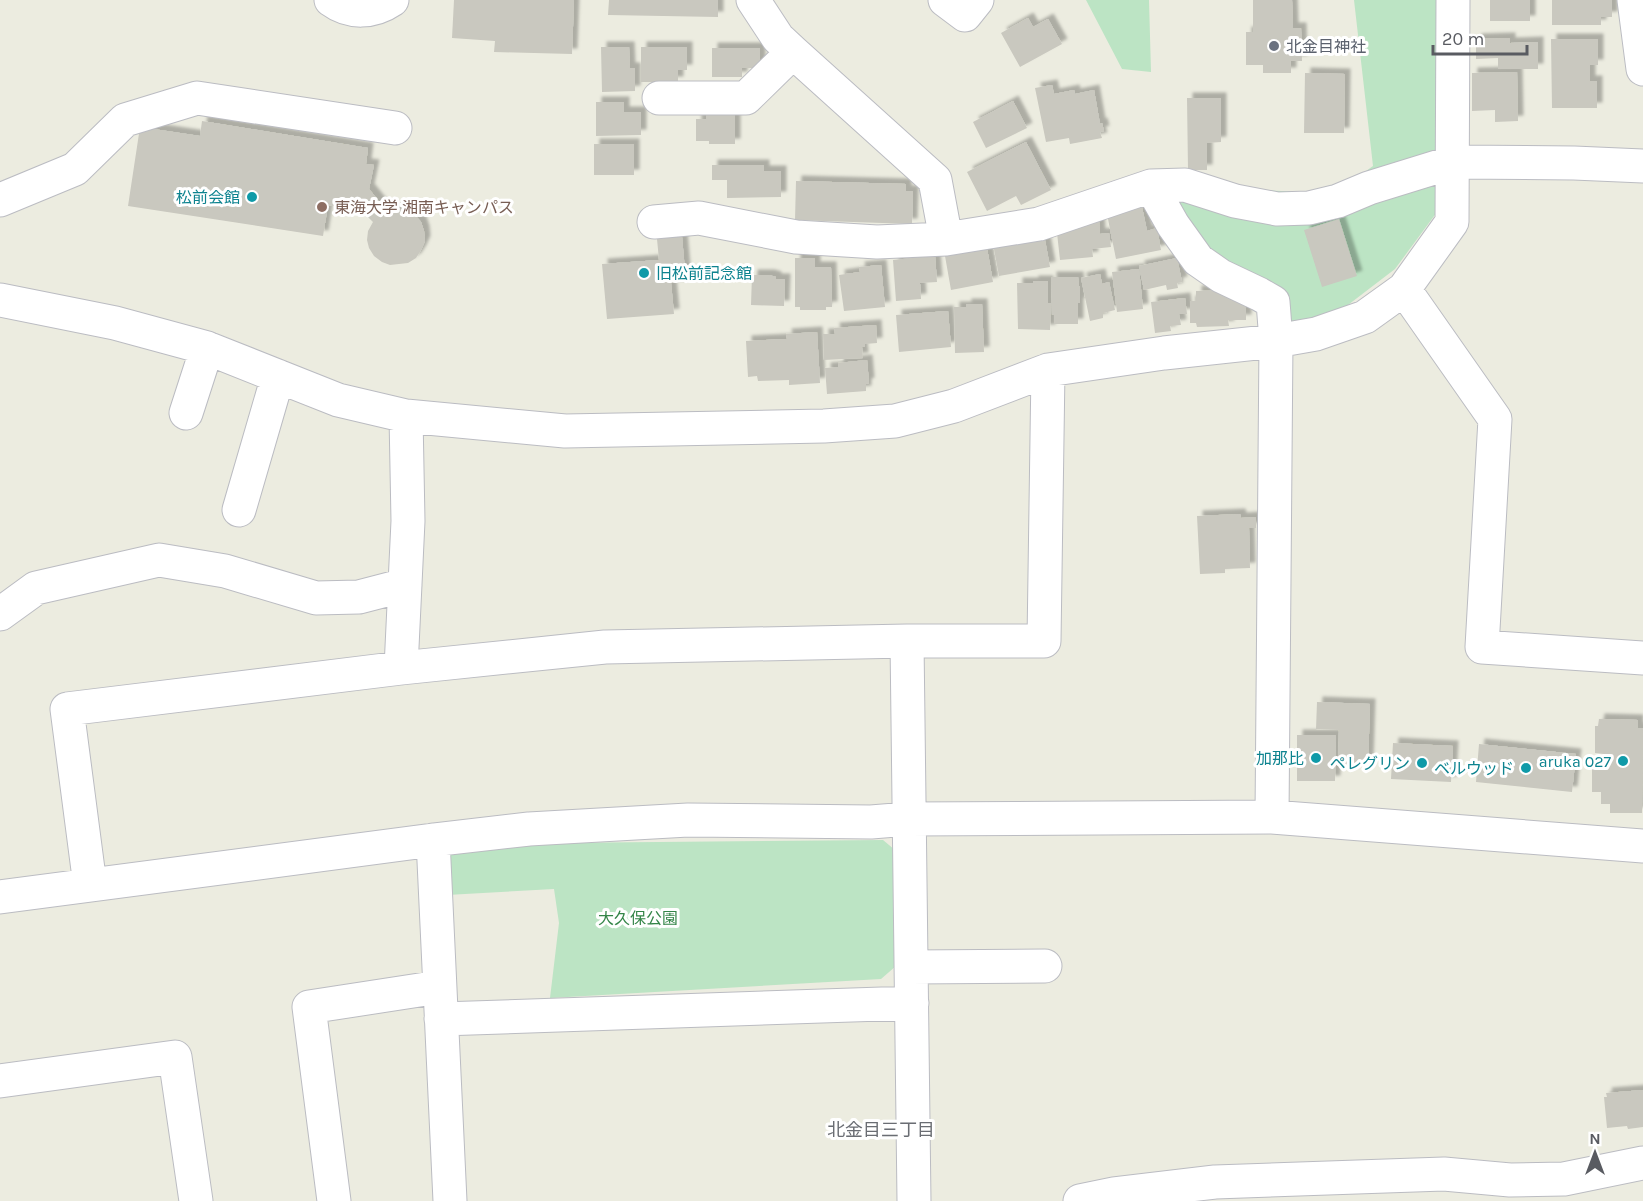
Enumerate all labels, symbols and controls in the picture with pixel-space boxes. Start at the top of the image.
scale bar [1433,18,1528,56]
text: 20 m [1442,28,1484,50]
place label: 北金目神社 [1286,37,1366,56]
marker: 北金目神社 [1267,39,1281,53]
place label: 松前会館 [176,188,240,207]
marker: 松前会館 [245,190,259,204]
place label: 東海大学 湘南キャンパス [334,198,514,217]
marker: 東海大学 湘南キャンパス [315,200,329,214]
place label: 旧松前記念館 [656,264,752,283]
marker: 旧松前記念館 [637,266,651,280]
place label: 加那比 [1256,749,1304,768]
marker: 加那比 [1309,751,1323,765]
place label: aruka 027 [1539,752,1611,771]
place label: ペレグリン [1330,754,1410,773]
marker: aruka 027 [1616,754,1630,768]
marker: ペレグリン [1415,756,1429,770]
place label: ベルウッド [1434,759,1514,778]
marker: ベルウッド [1519,761,1533,775]
park label: 大久保公園 [598,909,678,928]
district label: 北金目三丁目 [827,1119,935,1141]
north arrow [1565,1123,1625,1183]
text: N [1589,1129,1601,1148]

